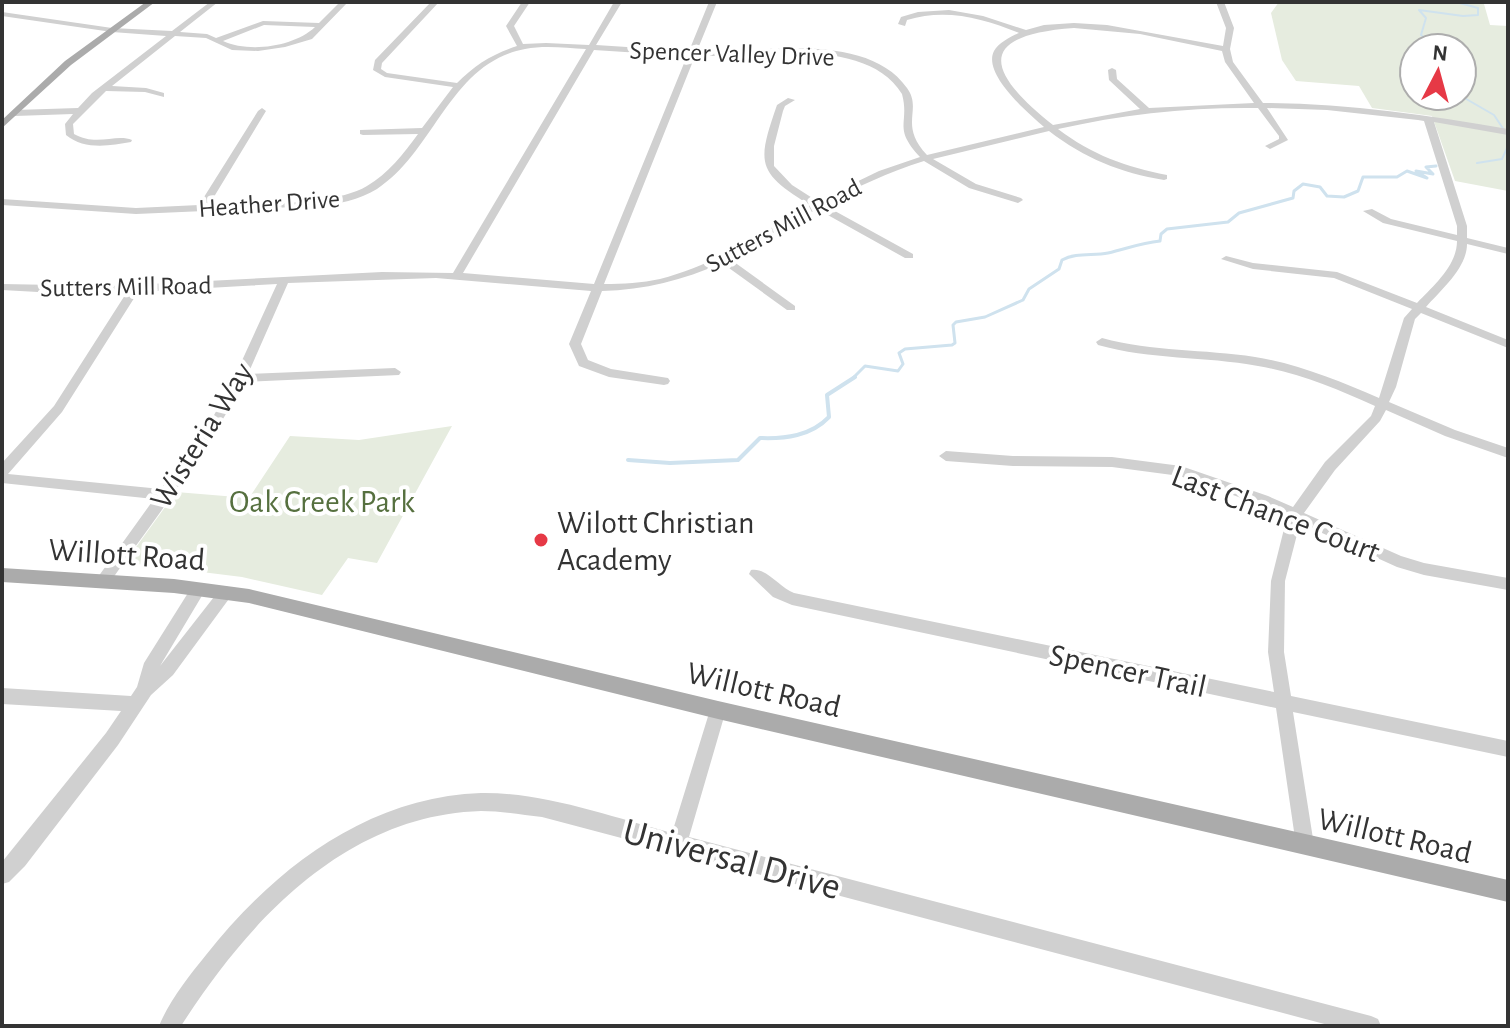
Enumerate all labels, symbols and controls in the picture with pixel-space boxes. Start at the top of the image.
north arrow [1398,32,1478,112]
street label: Spencer Valley Drive [629,37,835,71]
text: N [1431,41,1449,65]
street label: Sutters Mill Road [702,174,865,278]
street label: Heather Drive [197,186,341,222]
street label: Sutters Mill Road [40,273,212,301]
street label: Wisteria Way [144,357,259,514]
street label: Last Chance Court [1167,460,1384,568]
park label: Oak Creek Park [229,486,415,518]
place label: Wilott Christian Academy [557,507,754,576]
marker: Wilott Christian Academy [532,531,550,549]
street label: Willott Road [47,534,206,576]
street label: Spencer Trail [1046,639,1209,703]
street label: Willott Road [684,657,844,723]
street label: Willott Road [1315,803,1475,869]
street label: Universal Drive [619,813,844,907]

